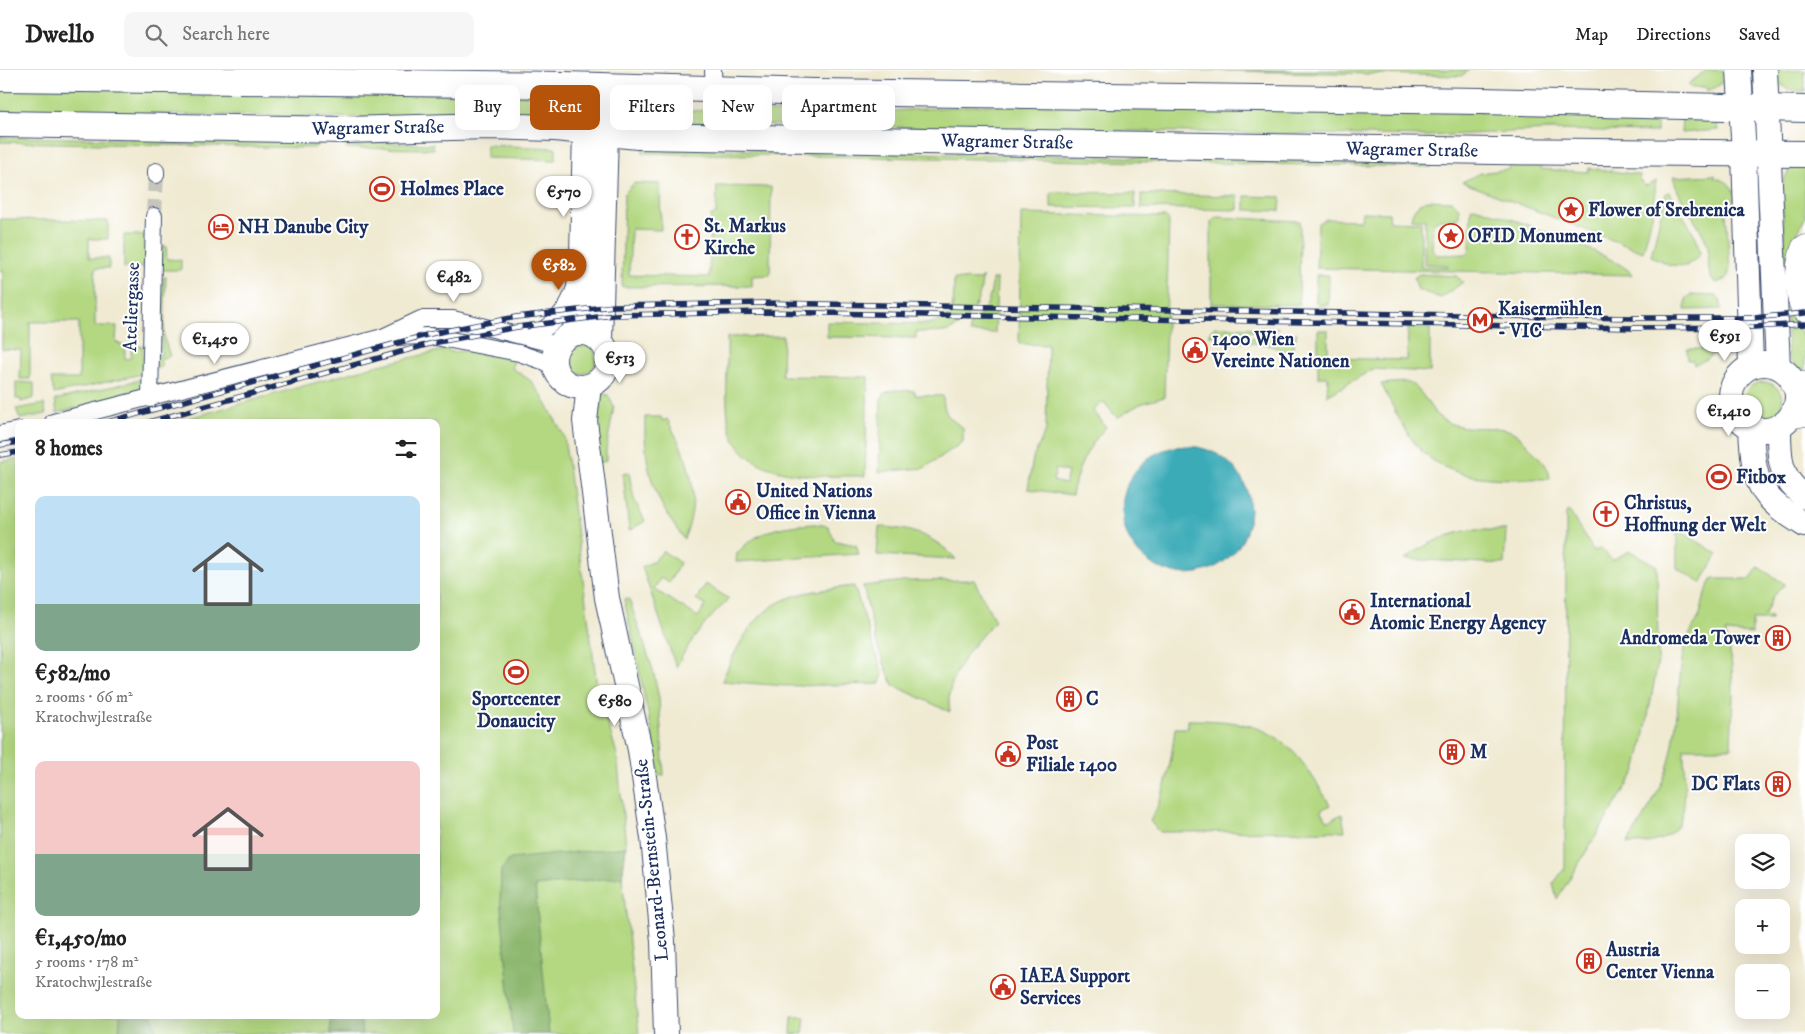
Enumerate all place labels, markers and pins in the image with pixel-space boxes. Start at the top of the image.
sports icon: Holmes Place [369,176,395,202]
pin: €570 [534,176,594,218]
place label: Holmes Place [400,178,504,201]
place icon: Flower of Srebrenica [1558,197,1584,223]
place label: Flower of Srebrenica [1588,199,1746,222]
hotel icon: NH Danube City [208,214,234,240]
place label: St. Markus Kirche [704,215,787,260]
place label: NH Danube City [238,216,369,239]
place icon: OFID Monument [1438,223,1464,249]
church icon: St. Markus Kirche [674,224,700,250]
place label: OFID Monument [1468,225,1603,248]
pin: €582 [529,248,589,291]
pin: €482 [424,260,484,303]
place label: Kaisermühlen - VIC [1498,298,1603,343]
metro station icon: Kaisermühlen - VIC [1467,307,1493,333]
pin: €591 [1695,320,1755,362]
pin: €1,450 [174,322,256,365]
place label: 1400 Wien Vereinte Nationen [1211,328,1351,373]
public building icon: 1400 Wien Vereinte Nationen [1182,337,1208,363]
pin: €513 [590,342,650,384]
pin: €1,410 [1688,394,1770,437]
sports icon: Fitbox [1706,464,1732,490]
place label: Fitbox [1736,466,1787,489]
place label: United Nations Office in Vienna [756,480,877,525]
public building icon: United Nations Office in Vienna [725,489,751,515]
place label: Christus, Hoffnung der Welt [1624,492,1767,537]
church icon: Christus, Hoffnung der Welt [1593,501,1619,527]
place label: International Atomic Energy Agency [1369,590,1547,635]
public building icon: International Atomic Energy Agency [1339,599,1365,625]
building icon: Andromeda Tower [1765,625,1791,651]
place label: Andromeda Tower [1619,627,1761,650]
sports icon: Sportcenter Donaucity [503,659,529,685]
pin: €580 [585,684,645,727]
building icon: C [1056,686,1082,712]
place label: Sportcenter Donaucity [472,688,561,733]
place label: C [1086,688,1099,711]
place label: Post Filiale 1400 [1026,732,1117,777]
building icon: M [1439,739,1465,765]
public building icon: Post Filiale 1400 [995,741,1021,767]
place label: M [1470,741,1487,764]
building icon: DC Flats [1765,771,1791,797]
place label: DC Flats [1691,773,1761,796]
place label: Austria Center Vienna [1605,939,1715,984]
building icon: Austria Center Vienna [1576,948,1602,974]
place label: IAEA Support Services [1020,965,1131,1010]
public building icon: IAEA Support Services [990,974,1016,1000]

